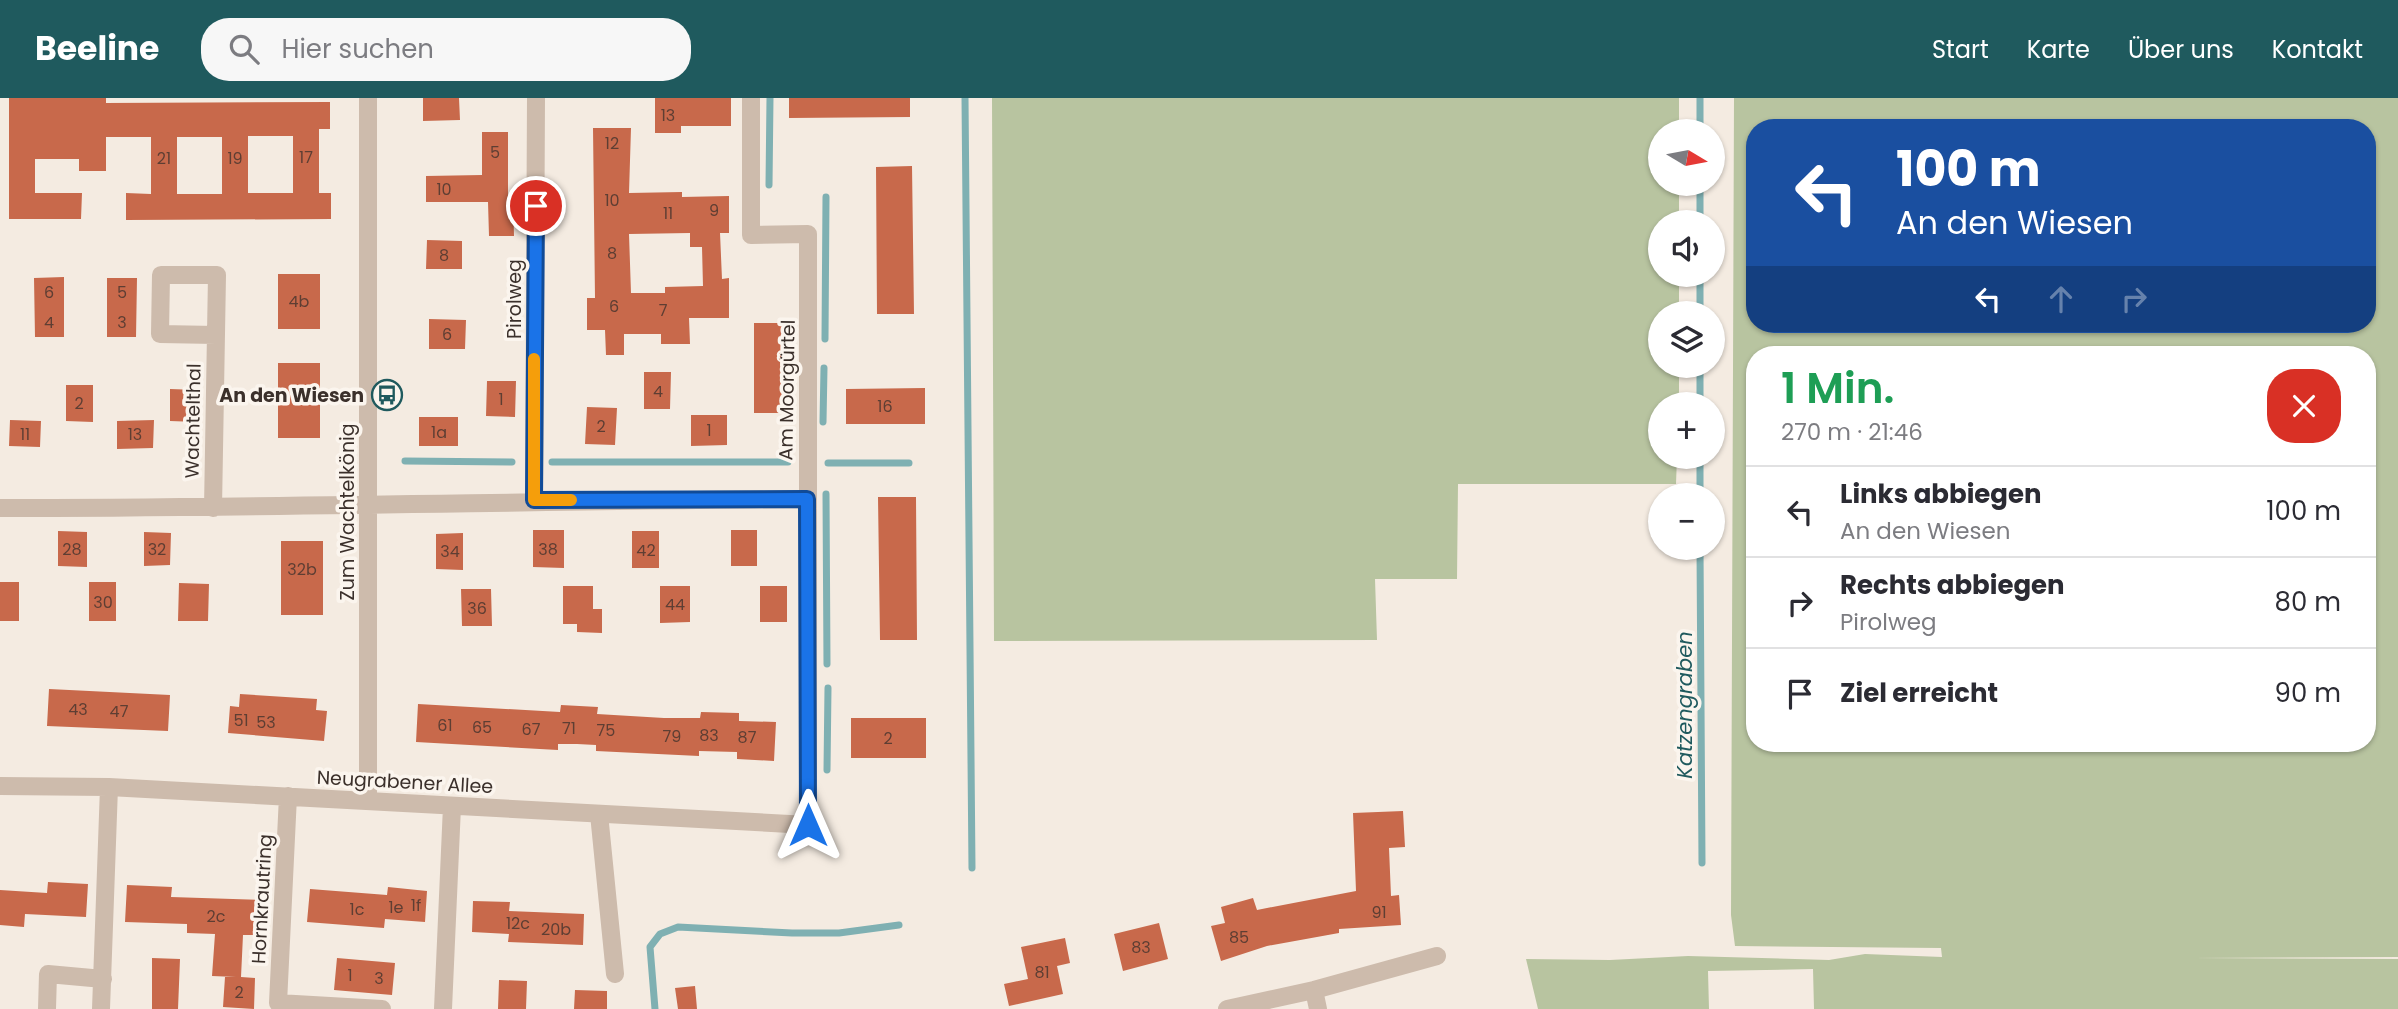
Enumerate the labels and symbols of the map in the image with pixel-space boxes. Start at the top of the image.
house number: 13 [661,104,675,127]
north arrow [1648,119,1726,196]
house number: 12 [605,132,619,155]
house number: 5 [490,141,500,164]
house number: 17 [299,146,313,169]
house number: 21 [157,147,171,170]
house number: 19 [227,147,243,170]
pin [506,176,566,236]
house number: 10 [436,178,452,201]
house number: 10 [604,189,620,212]
house number: 9 [709,199,719,222]
house number: 11 [663,202,673,225]
house number: 8 [607,242,617,265]
house number: 8 [439,244,449,267]
street label: Pirolweg [501,259,528,339]
house number: 6 [44,281,54,304]
house number: 5 [117,281,127,304]
house number: 4b [289,290,310,313]
house number: 6 [609,295,619,318]
house number: 7 [659,299,668,322]
house number: 4 [44,311,54,334]
house number: 3 [117,311,127,334]
street label: Am Moorgürtel [772,319,802,461]
house number: 6 [442,323,452,346]
street label: Wachtelthal [178,363,208,479]
bus stop icon: An den Wiesen [370,378,404,412]
house number: 4 [653,380,663,403]
place label: An den Wiesen [219,382,364,409]
house number: 1 [498,388,504,411]
house number: 2 [74,392,84,415]
house number: 16 [877,395,893,418]
house number: 2 [596,415,606,438]
house number: 1 [706,419,712,442]
house number: 1a [431,421,447,444]
house number: 11 [20,423,30,446]
house number: 13 [128,423,142,446]
street label: Zum Wachtelkönig [334,423,361,601]
house number: 28 [62,538,82,561]
house number: 32 [148,538,166,561]
house number: 38 [538,538,558,561]
house number: 42 [636,539,656,562]
house number: 34 [440,540,460,563]
house number: 32b [287,558,317,581]
house number: 30 [93,591,113,614]
house number: 44 [665,593,685,616]
house number: 36 [467,597,487,620]
water label: Katzengraben [1670,631,1699,779]
house number: 43 [68,698,88,721]
house number: 47 [110,700,129,723]
house number: 51 [233,709,249,732]
house number: 53 [256,711,276,734]
house number: 61 [437,714,453,737]
house number: 65 [472,716,492,739]
house number: 71 [562,717,576,740]
house number: 67 [522,718,541,741]
house number: 75 [597,719,615,742]
house number: 83 [699,724,719,747]
house number: 79 [663,725,681,748]
house number: 87 [738,726,757,749]
house number: 2 [883,727,893,750]
street label: Neugrabener Allee [316,764,494,800]
position arrow [771,788,845,862]
street label: Hornkrautring [245,833,279,965]
house number: 1f [411,894,421,917]
house number: 1e [388,896,404,919]
house number: 1c [350,898,365,921]
house number: 91 [1371,901,1387,924]
house number: 2c [207,905,226,928]
house number: 12c [506,912,530,935]
house number: 20b [541,918,571,941]
house number: 85 [1229,926,1249,949]
house number: 83 [1131,936,1151,959]
house number: 81 [1034,961,1050,984]
house number: 1 [347,964,353,987]
house number: 3 [374,967,384,990]
house number: 2 [234,981,244,1004]

